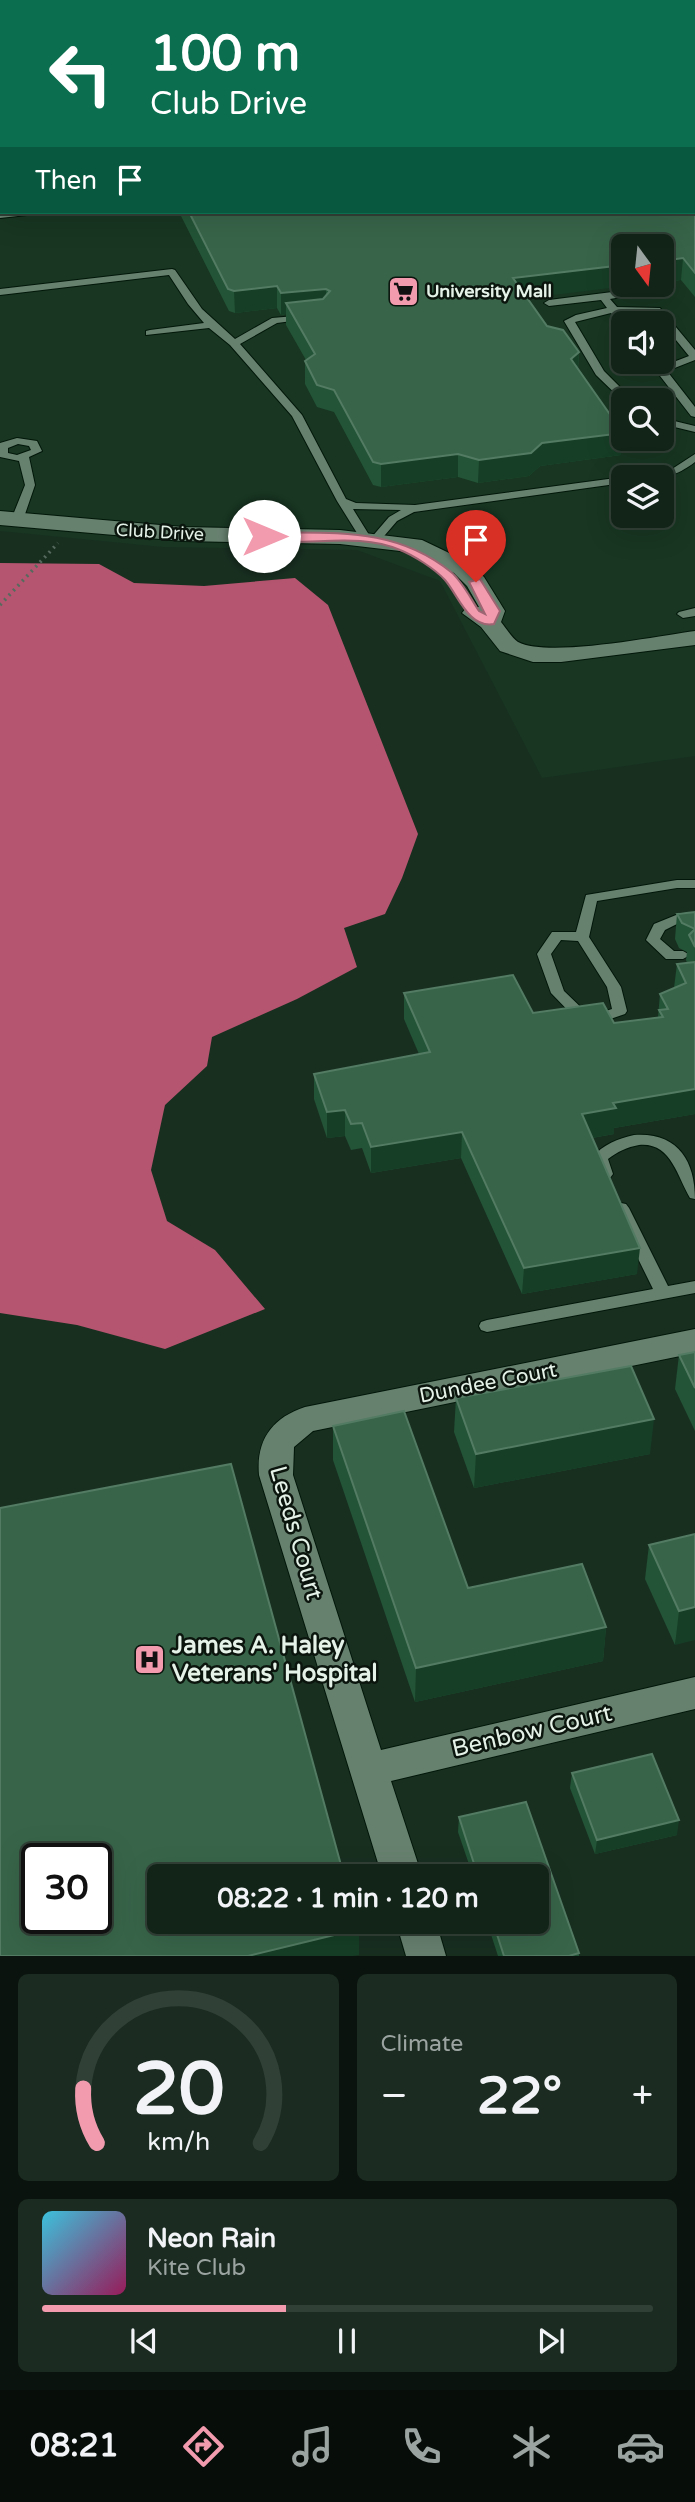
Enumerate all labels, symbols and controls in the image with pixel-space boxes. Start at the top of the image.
text: 100 m [150,25,300,84]
icon: left [35,28,126,119]
text: Club Drive [150,85,307,123]
icon: arrive [111,161,149,199]
text: Then [35,165,97,196]
north arrow [611,234,674,298]
map controls [611,234,674,528]
supermarket icon: University Mall [386,274,420,308]
place label: University Mall [426,280,552,302]
button: sound [611,311,674,374]
button: search [611,388,674,451]
button: layers [611,465,674,528]
position arrow [227,499,301,573]
pin [446,510,506,582]
street label: Club Drive [115,519,205,545]
icon: arrive [457,521,495,559]
street label: Dundee Court [417,1357,559,1409]
street label: Leeds Court [263,1463,329,1603]
place label: James A. Haley Veterans' Hospital [171,1631,378,1688]
hospital icon: James A. Haley Veterans' Hospital [132,1642,166,1676]
street label: Benbow Court [449,1698,615,1764]
speed limit sign: 30 [21,1843,112,1934]
text: 08:22 · 1 min · 120 m [217,1883,479,1914]
text: Climate [381,2030,463,2058]
text: 20 [133,2047,224,2135]
text: 22° [477,2065,562,2128]
text: − [381,2073,408,2119]
text: + [632,2073,653,2119]
text: km/h [147,2127,210,2157]
text: Neon Rain [147,2223,276,2254]
text: Kite Club [147,2254,246,2282]
icon: previous [125,2322,163,2360]
icon: pause [328,2322,366,2360]
icon: next [532,2322,570,2360]
icon: directions [179,2422,228,2471]
icon: music [288,2422,337,2471]
icon: phone [397,2422,446,2471]
icon: climate [507,2422,556,2471]
icon: car [616,2422,665,2471]
text: 08:21 [30,2427,119,2465]

